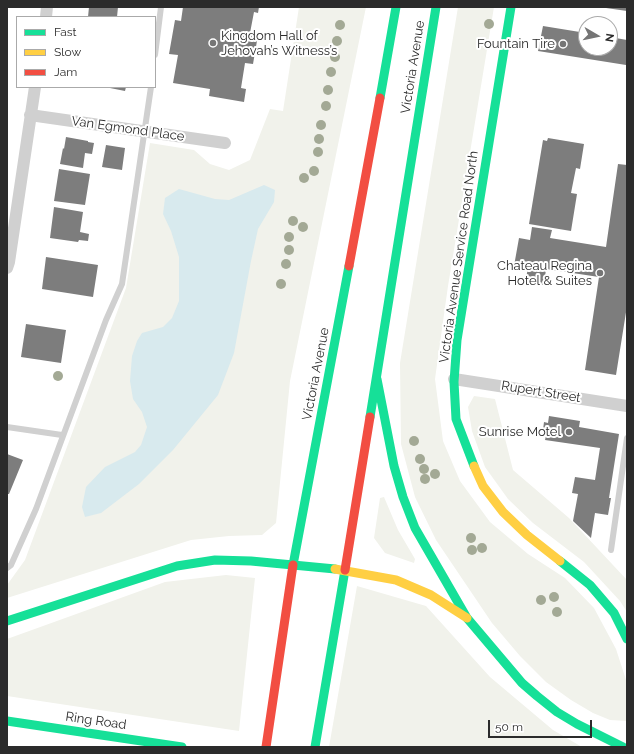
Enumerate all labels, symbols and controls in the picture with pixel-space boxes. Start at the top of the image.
legend [16,16,156,88]
north arrow [578,16,618,56]
street label: Victoria Avenue [398,19,428,115]
text: Fast [54,25,77,39]
place label: Kingdom Hall of Jehovah’s Witness’s [221,28,337,59]
text: N [602,33,616,43]
place label: Fountain Tire [477,36,555,52]
marker: Kingdom Hall of Jehovah’s Witness’s [208,38,218,48]
marker: Fountain Tire [558,39,568,49]
text: Slow [54,45,81,59]
text: Jam [54,65,77,79]
street label: Van Egmond Place [70,113,186,145]
street label: Victoria Avenue Service Road North [436,150,482,364]
place label: Chateau Regina Hotel & Suites [497,258,592,289]
marker: Chateau Regina Hotel & Suites [595,268,605,278]
street label: Victoria Avenue [299,326,333,422]
street label: Rupert Street [500,378,582,406]
place label: Sunrise Motel [479,424,561,440]
marker: Sunrise Motel [564,427,574,437]
street label: Ring Road [65,709,127,733]
scale bar [490,712,594,738]
text: 50 m [495,720,523,734]

